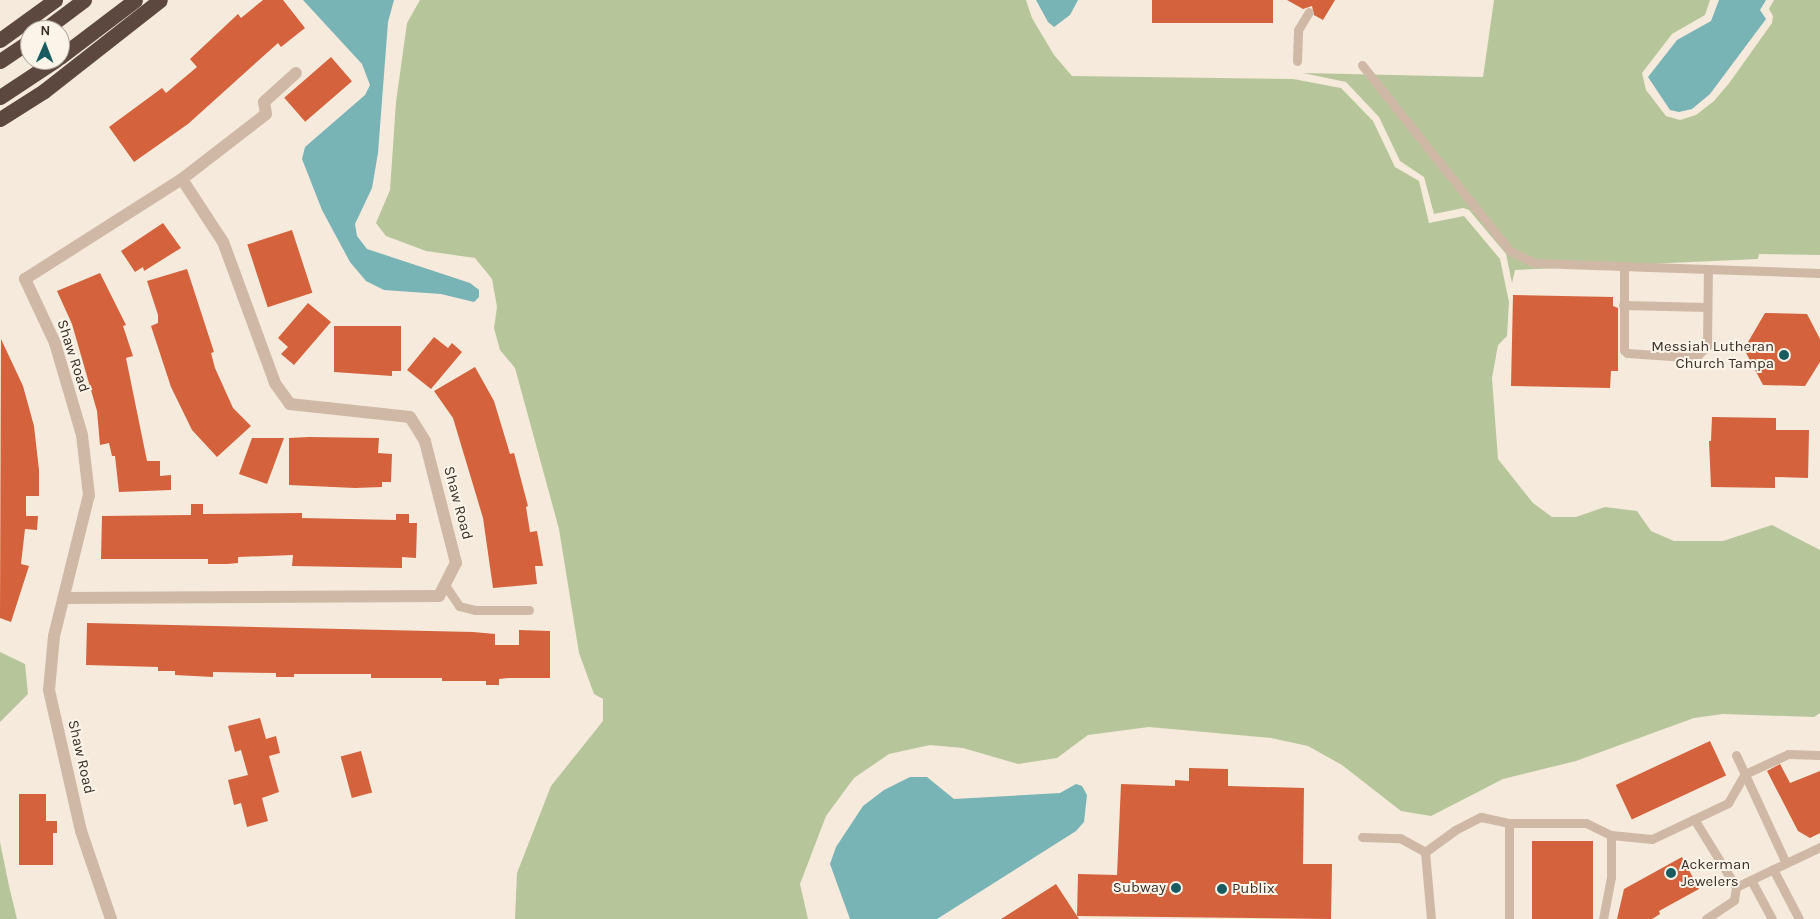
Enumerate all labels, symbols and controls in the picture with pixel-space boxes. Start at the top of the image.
north arrow [20,20,70,70]
text: N [40,22,50,39]
street label: Shaw Road [53,317,93,395]
place label: Messiah Lutheran Church Tampa [1651,337,1774,372]
marker: Messiah Lutheran Church Tampa [1778,349,1790,361]
street label: Shaw Road [440,464,476,542]
street label: Shaw Road [64,718,98,796]
place label: Ackerman Jewelers [1681,855,1750,890]
marker: Ackerman Jewelers [1665,867,1677,879]
place label: Subway [1113,879,1166,897]
place label: Publix [1232,880,1275,898]
marker: Subway [1170,882,1182,894]
marker: Publix [1216,883,1228,895]

